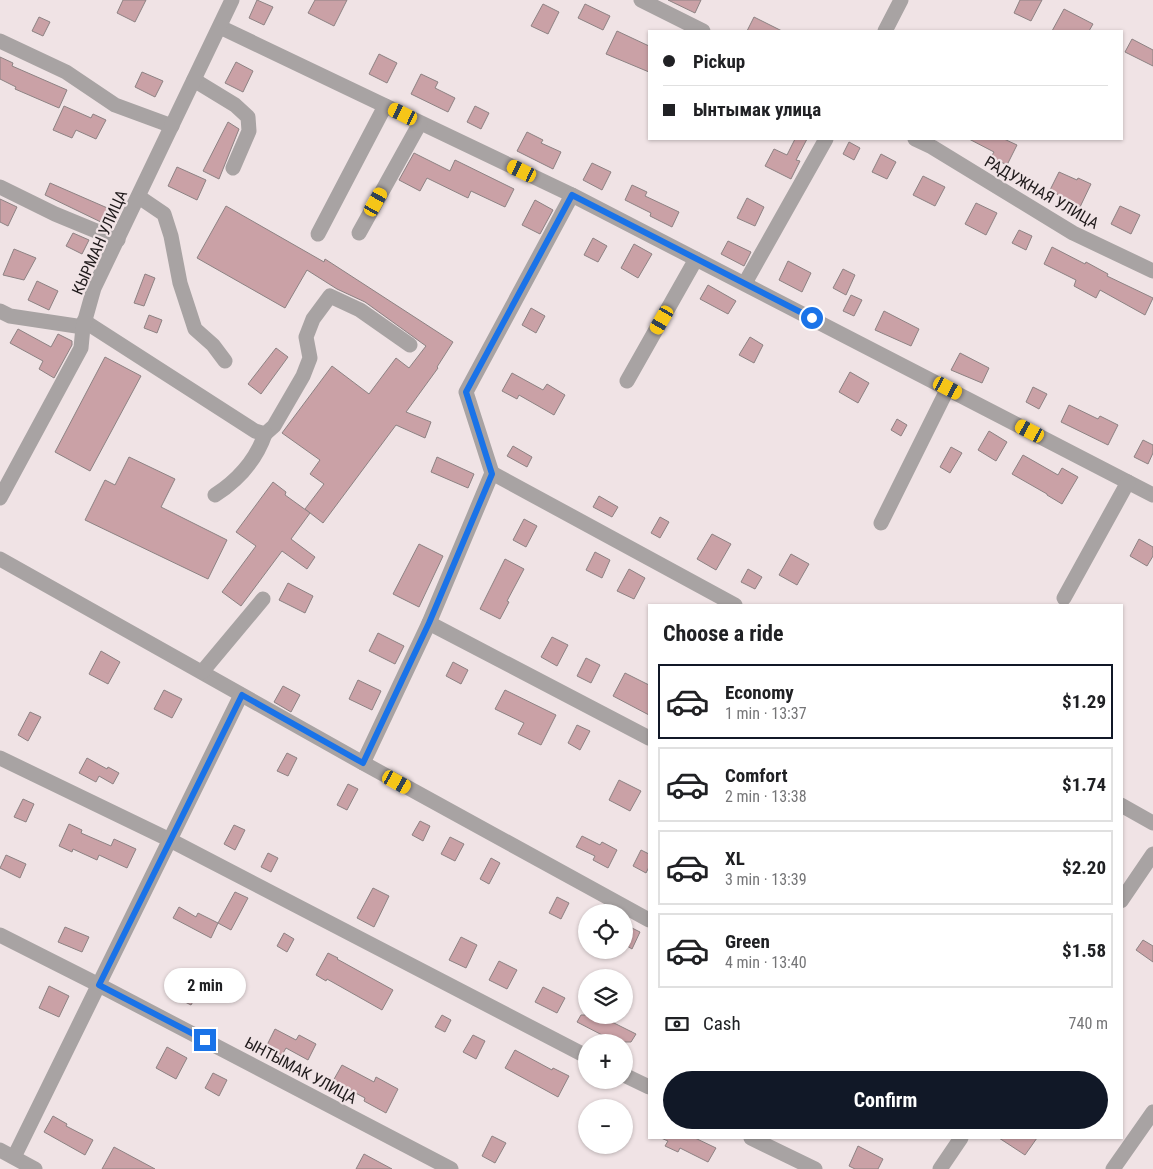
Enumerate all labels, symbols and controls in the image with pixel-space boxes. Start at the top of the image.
text: Pickup [693,50,745,73]
text: Ынтымак улица [693,98,821,121]
car [386,101,419,127]
street label: РАДУЖНАЯ УЛИЦА [981,152,1102,233]
car [505,158,538,184]
car [362,185,389,219]
street label: КЫРМАН УЛИЦА [68,187,131,298]
car [648,303,675,337]
route start [801,307,823,329]
car [931,375,964,401]
car [1013,417,1046,445]
text: Choose a ride [663,621,784,646]
icon: car [665,679,710,724]
text: Economy [725,681,794,704]
text: $1.29 [1062,690,1106,713]
text: 1 min · 13:37 [725,704,807,723]
icon: car [665,762,710,807]
text: Comfort [725,764,788,787]
car [380,768,413,796]
text: $1.74 [1062,773,1106,796]
text: 2 min · 13:38 [725,787,807,806]
icon: car [665,845,710,890]
text: XL [725,847,745,870]
text: $2.20 [1062,856,1106,879]
text: 3 min · 13:39 [725,870,807,889]
map controls [578,904,633,1154]
button: locate [578,904,633,959]
icon: car [665,928,710,973]
text: Green [725,930,770,953]
text: $1.58 [1062,939,1106,962]
text: 4 min · 13:40 [725,953,807,972]
callout: 2 min [164,968,246,1002]
button: layers [578,969,633,1024]
text: 2 min [187,976,223,995]
icon: cash [663,1010,691,1038]
text: Cash [703,1012,741,1035]
text: 740 m [1069,1014,1108,1033]
route end [194,1029,216,1051]
street label: ЫНТЫМАК УЛИЦА [242,1033,360,1108]
button: + [578,1034,633,1089]
button: Confirm [663,1071,1108,1129]
button: − [578,1099,633,1154]

